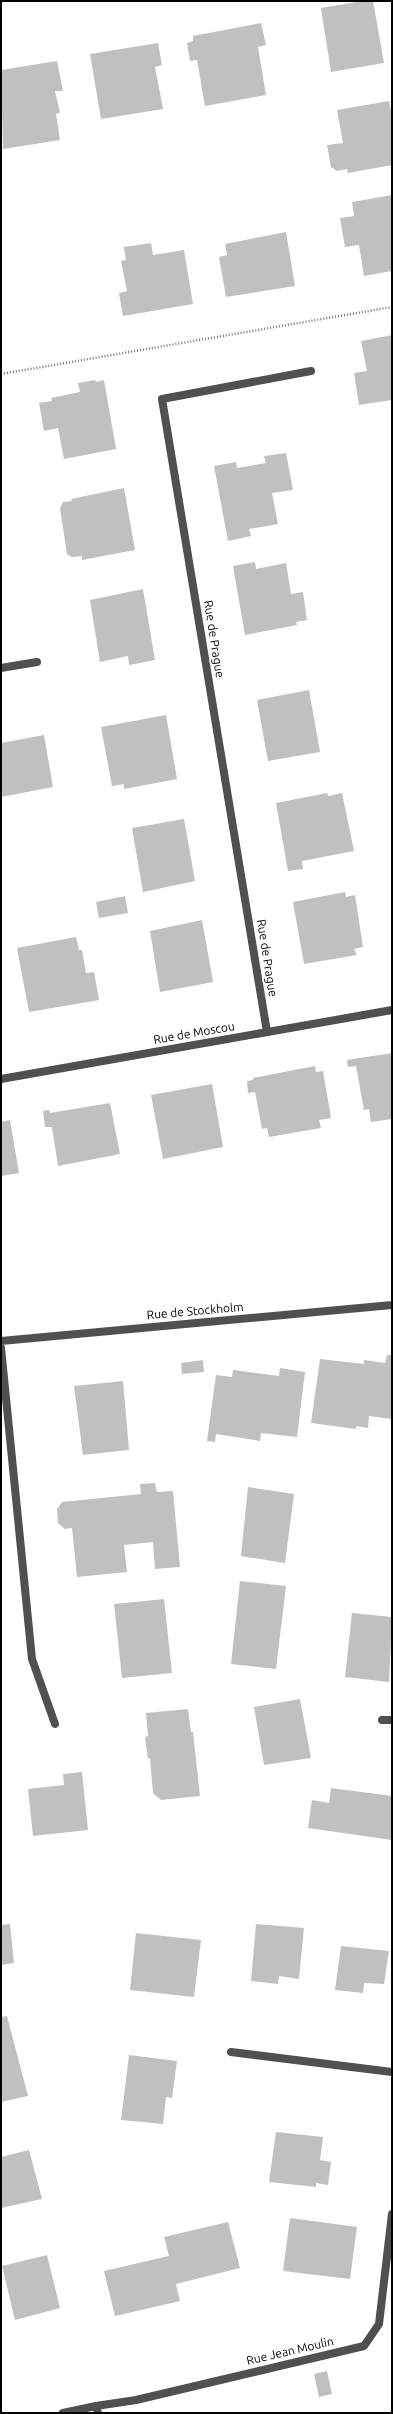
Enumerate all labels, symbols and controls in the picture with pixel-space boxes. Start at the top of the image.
street label: Rue de Prague [202,599,227,679]
street label: Rue de Prague [255,918,280,998]
street label: Rue de Moscou [152,1019,236,1046]
street label: Rue de Stockholm [146,1300,244,1321]
street label: Rue Jean Moulin [245,2334,335,2367]

